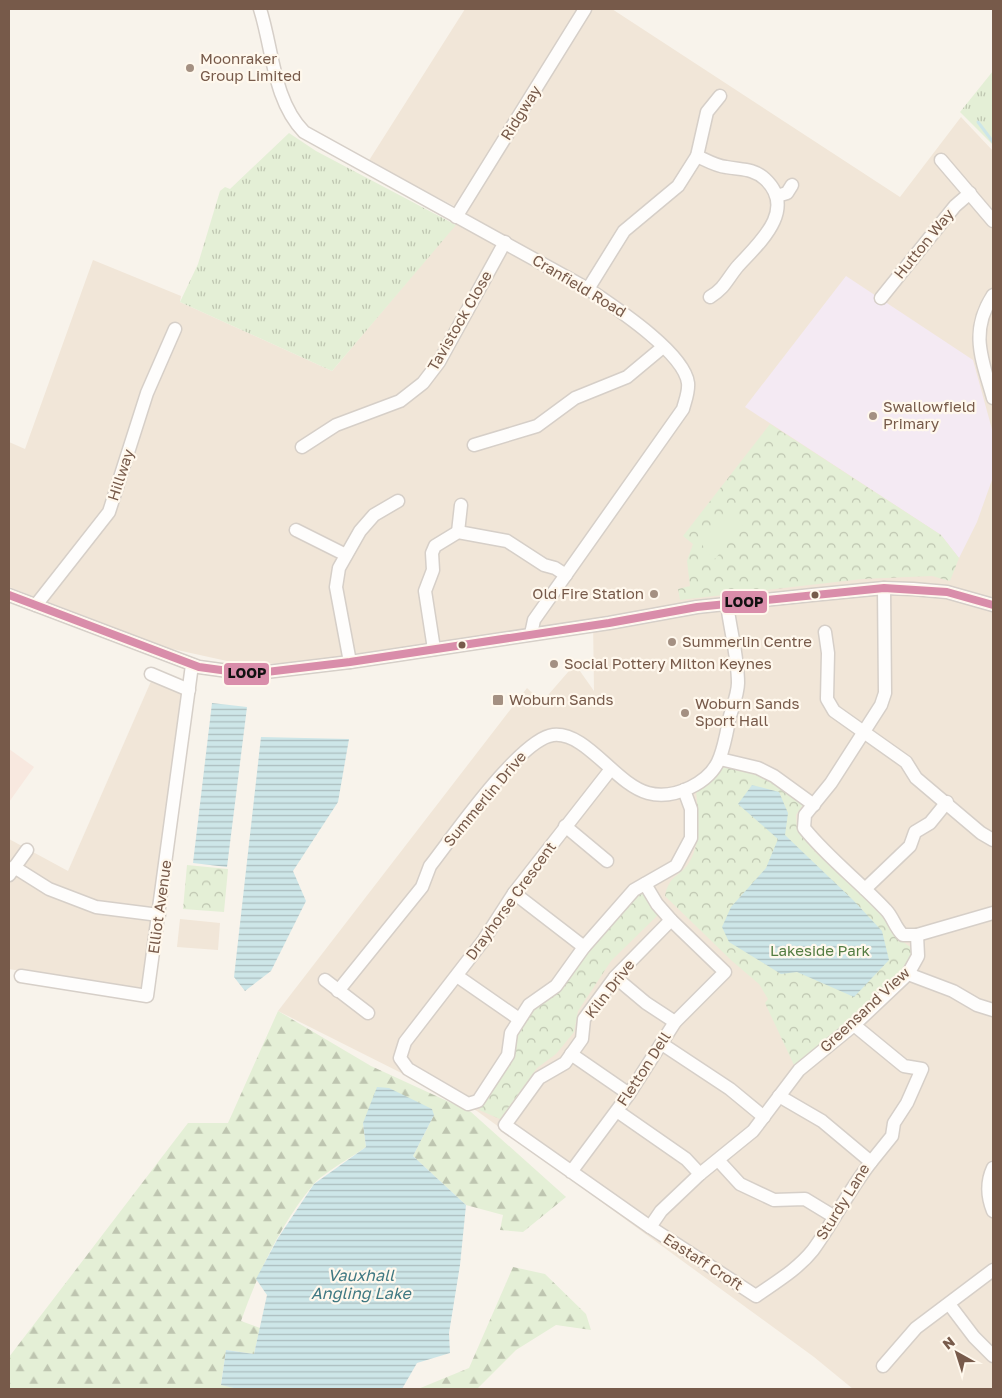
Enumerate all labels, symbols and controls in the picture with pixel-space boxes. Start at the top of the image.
place label: Moonraker Group Limited [200,49,301,84]
marker: Moonraker Group Limited [184,62,196,74]
street label: Ridgway [496,81,544,143]
street label: Hutton Way [890,204,957,282]
street label: Cranfield Road [529,250,630,320]
street label: Tavistock Close [423,267,495,374]
place label: Swallowfield Primary [883,397,976,432]
marker: Swallowfield Primary [867,410,879,422]
street label: Hillway [103,446,137,503]
place label: Old Fire Station [532,584,644,602]
marker: Old Fire Station [648,588,660,600]
line badge: LOOP [721,590,768,614]
unlabelled marker [810,590,820,600]
text: LOOP [725,593,763,610]
place label: Summerlin Centre [682,632,812,650]
marker: Summerlin Centre [666,636,678,648]
unlabelled marker [457,640,467,650]
place label: Social Pottery Milton Keynes [564,654,772,672]
marker: Social Pottery Milton Keynes [548,658,560,670]
line badge: LOOP [223,662,270,686]
text: LOOP [228,664,266,681]
place label: Woburn Sands [509,690,613,708]
marker: Woburn Sands [491,693,505,707]
place label: Woburn Sands Sport Hall [695,694,799,729]
marker: Woburn Sands Sport Hall [679,707,691,719]
street label: Summerlin Drive [439,747,529,850]
street label: Drayhorse Crescent [461,838,559,963]
street label: Elliot Avenue [144,859,175,955]
park label: Lakeside Park [770,941,871,959]
street label: Kiln Drive [581,955,638,1021]
street label: Greensand View [816,963,913,1056]
street label: Fletton Dell [612,1028,674,1109]
street label: Sturdy Lane [812,1160,873,1243]
street label: Eastaff Croft [660,1229,747,1294]
water label: Vauxhall Angling Lake [311,1265,413,1303]
north arrow [932,1328,982,1378]
text: N [939,1333,958,1352]

